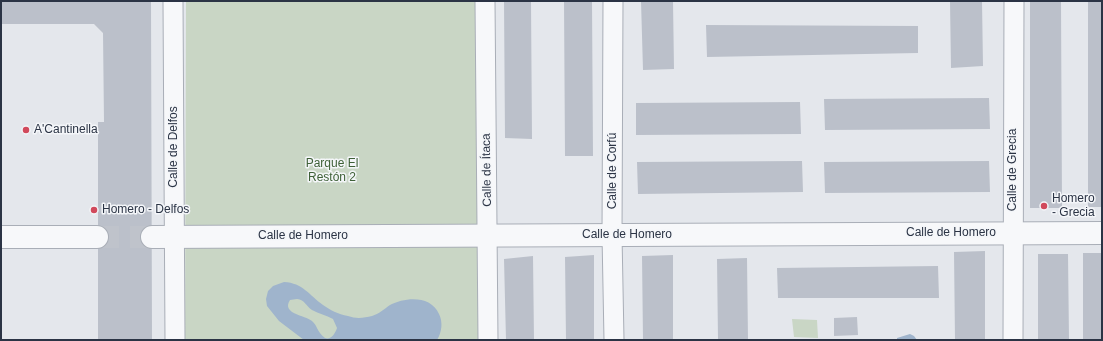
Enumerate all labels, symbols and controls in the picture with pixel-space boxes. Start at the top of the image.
street label: Calle de Delfos [167,106,181,188]
place label: A'Cantinella [34,123,98,137]
marker: A'Cantinella [21,125,31,135]
street label: Calle de Grecia [1006,129,1020,211]
street label: Calle de Ítaca [479,133,495,207]
street label: Calle de Corfú [606,133,620,209]
park label: Parque El Restón 2 [306,157,358,185]
place label: Homero - Grecia [1052,192,1095,220]
marker: Homero - Grecia [1039,201,1049,211]
place label: Homero - Delfos [102,203,189,217]
marker: Homero - Delfos [89,205,99,215]
street label: Calle de Homero [906,226,996,240]
street label: Calle de Homero [582,228,672,242]
street label: Calle de Homero [258,229,348,243]

